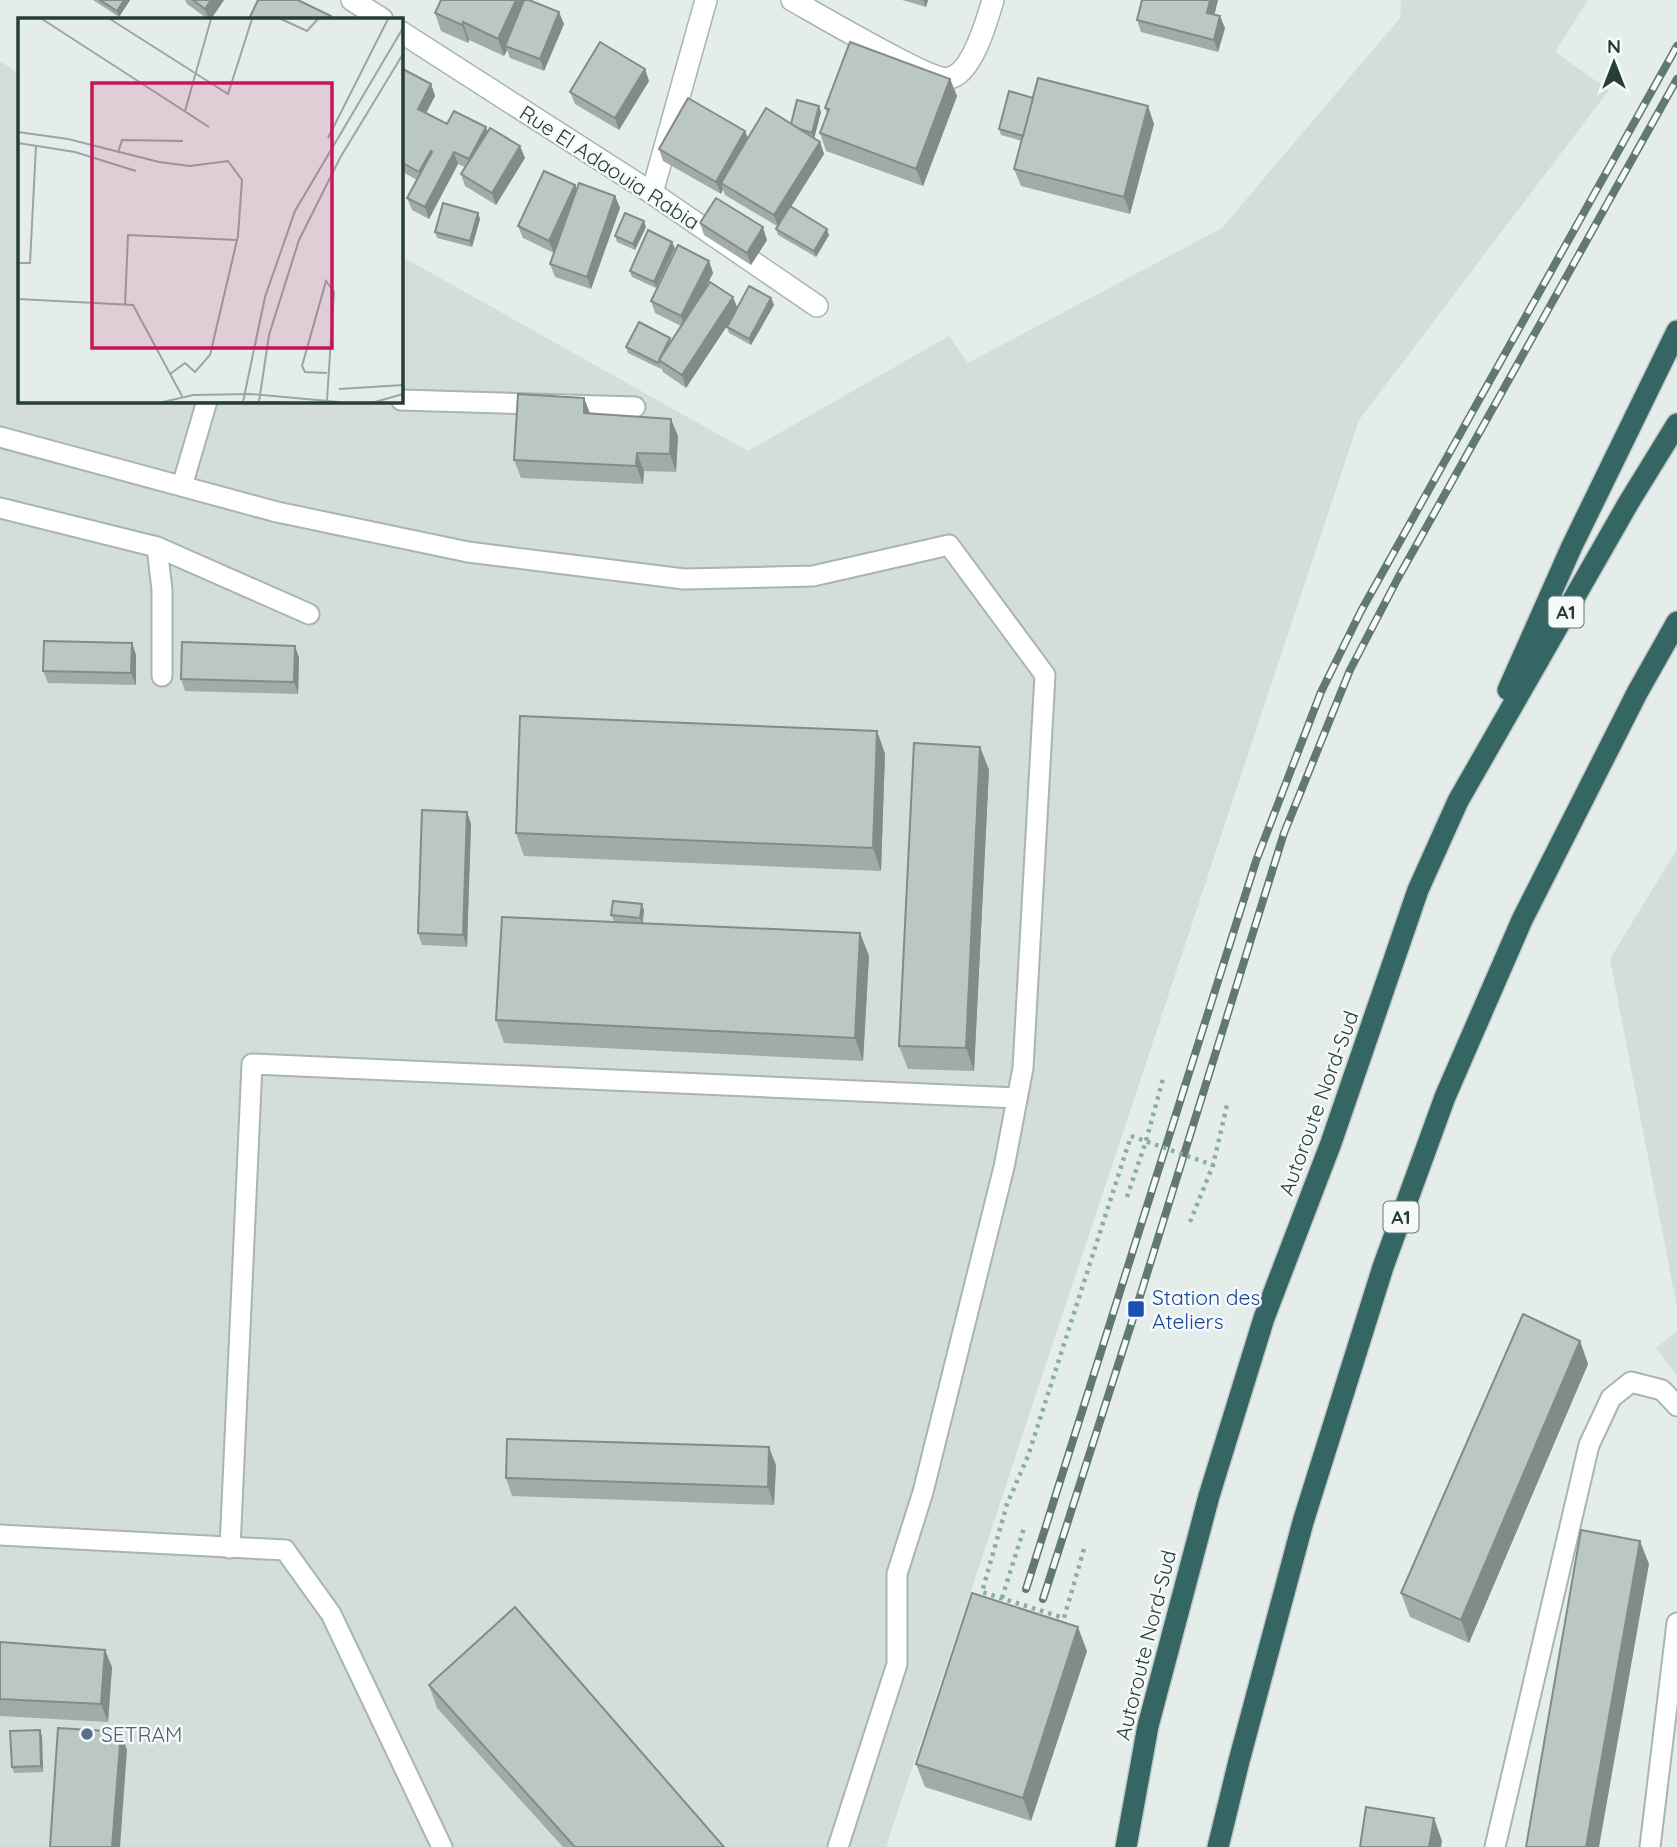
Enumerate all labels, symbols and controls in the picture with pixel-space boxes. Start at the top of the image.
inset map [18,18,402,402]
north arrow [1579,28,1649,98]
text: N [1607,34,1621,58]
street label: Rue El Adaouia Rabia [515,99,705,235]
road number: A1 [1548,596,1584,628]
street label: Autoroute Nord-Sud [1272,1007,1364,1199]
road number: A1 [1384,1202,1418,1232]
place label: Station des Ateliers [1152,1284,1260,1334]
marker: Station des Ateliers [1126,1299,1146,1319]
street label: Autoroute Nord-Sud [1109,1547,1181,1743]
place label: SETRAM [101,1721,182,1747]
marker: SETRAM [79,1726,95,1742]

